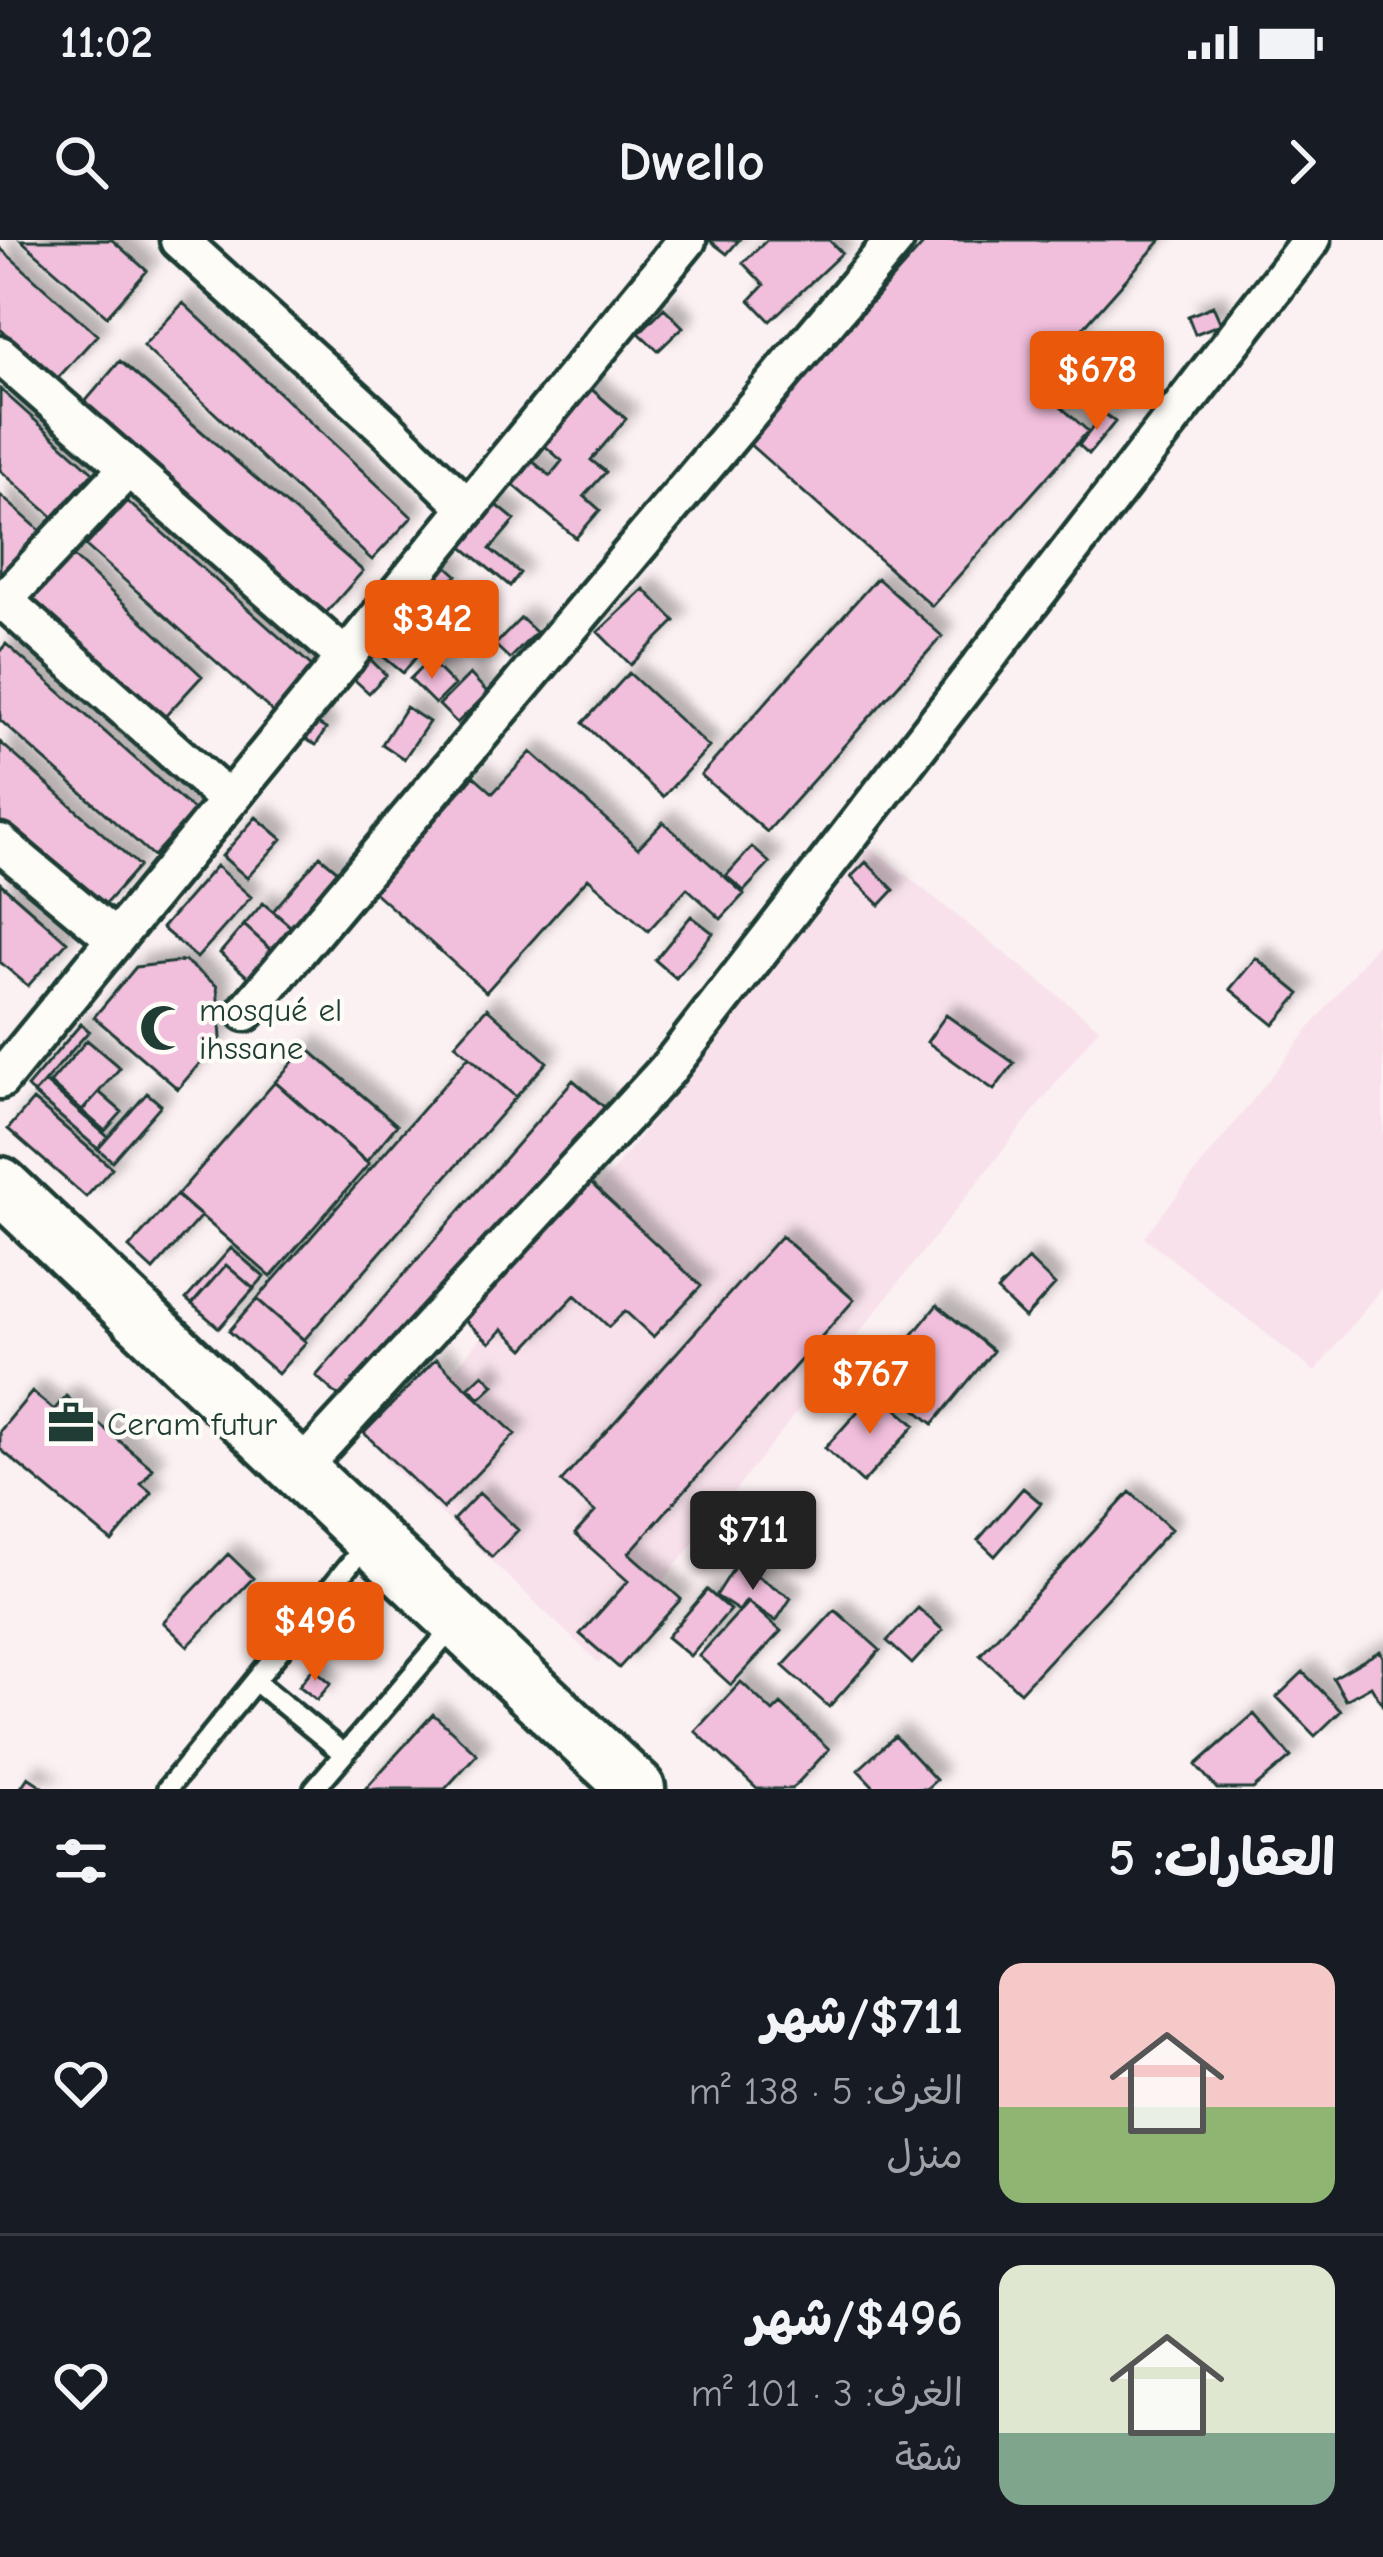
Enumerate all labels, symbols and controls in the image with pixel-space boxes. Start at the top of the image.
text: 11:02 [60,16,153,68]
icon: search [48,129,114,195]
icon: forward [1269,129,1335,195]
text: Dwello [618,131,765,194]
pin: $678 [1026,331,1168,433]
text: $678 [1057,347,1137,392]
pin: $342 [361,580,503,682]
text: $342 [392,596,472,641]
place label: mosqué el ihssane [199,991,342,1067]
mosque icon: mosqué el ihssane [138,1003,188,1053]
pin: $767 [799,1335,941,1437]
text: $767 [831,1351,909,1396]
office icon: Ceram futur [46,1398,96,1448]
place label: Ceram futur [107,1405,277,1443]
pin: $711 [682,1491,824,1593]
text: $711 [717,1507,789,1552]
pin: $496 [244,1582,386,1684]
text: $496 [274,1598,356,1643]
icon: filters [48,1828,114,1894]
text: العقارات: 5 [1108,1829,1335,1888]
text: $711/شهر [762,1987,963,2046]
icon: home [1095,2011,1239,2155]
icon: heart [48,2050,114,2116]
text: الغرف: 5 · 138 m² [689,2069,963,2114]
text: منزل [886,2133,963,2178]
text: $496/شهر [748,2289,963,2348]
icon: home [1095,2313,1239,2457]
icon: heart [48,2352,114,2418]
text: الغرف: 3 · 101 m² [691,2371,963,2416]
text: شقة [895,2435,963,2480]

